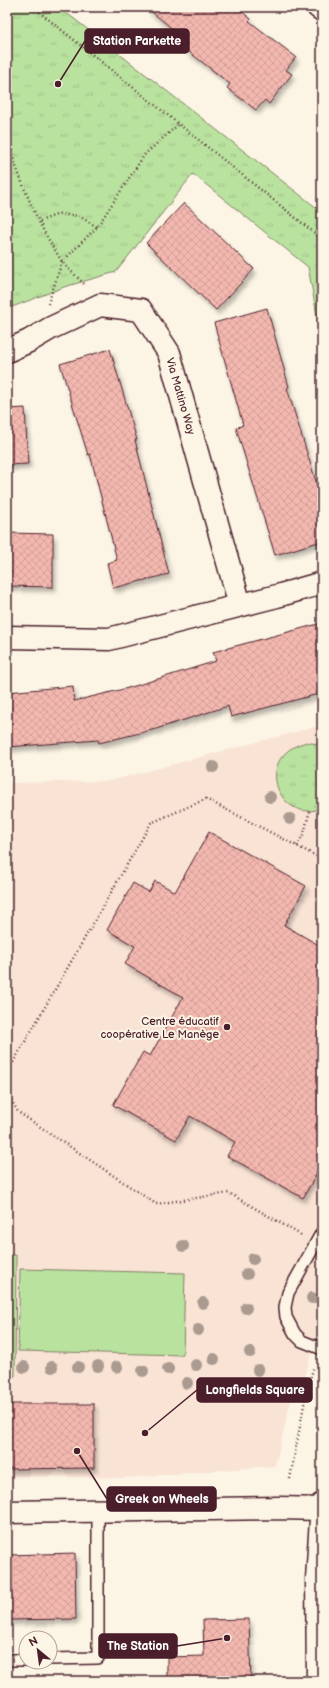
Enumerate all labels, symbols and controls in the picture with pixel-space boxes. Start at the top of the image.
callout: Station Parkette [85,29,189,53]
text: Station Parkette [93,34,181,49]
street label: Via Mattino Way [163,356,198,436]
place label: Centre éducatif coopérative Le Manège [101,1015,220,1041]
marker: Centre éducatif coopérative Le Manège [222,1022,232,1032]
callout: Longfields Square [197,1378,312,1402]
text: Longfields Square [205,1383,305,1398]
callout: Greek on Wheels [107,1487,216,1511]
text: Greek on Wheels [115,1492,209,1507]
north arrow [18,1630,58,1670]
text: N [27,1634,40,1649]
callout: The Station [99,1634,177,1658]
text: The Station [107,1639,169,1654]

